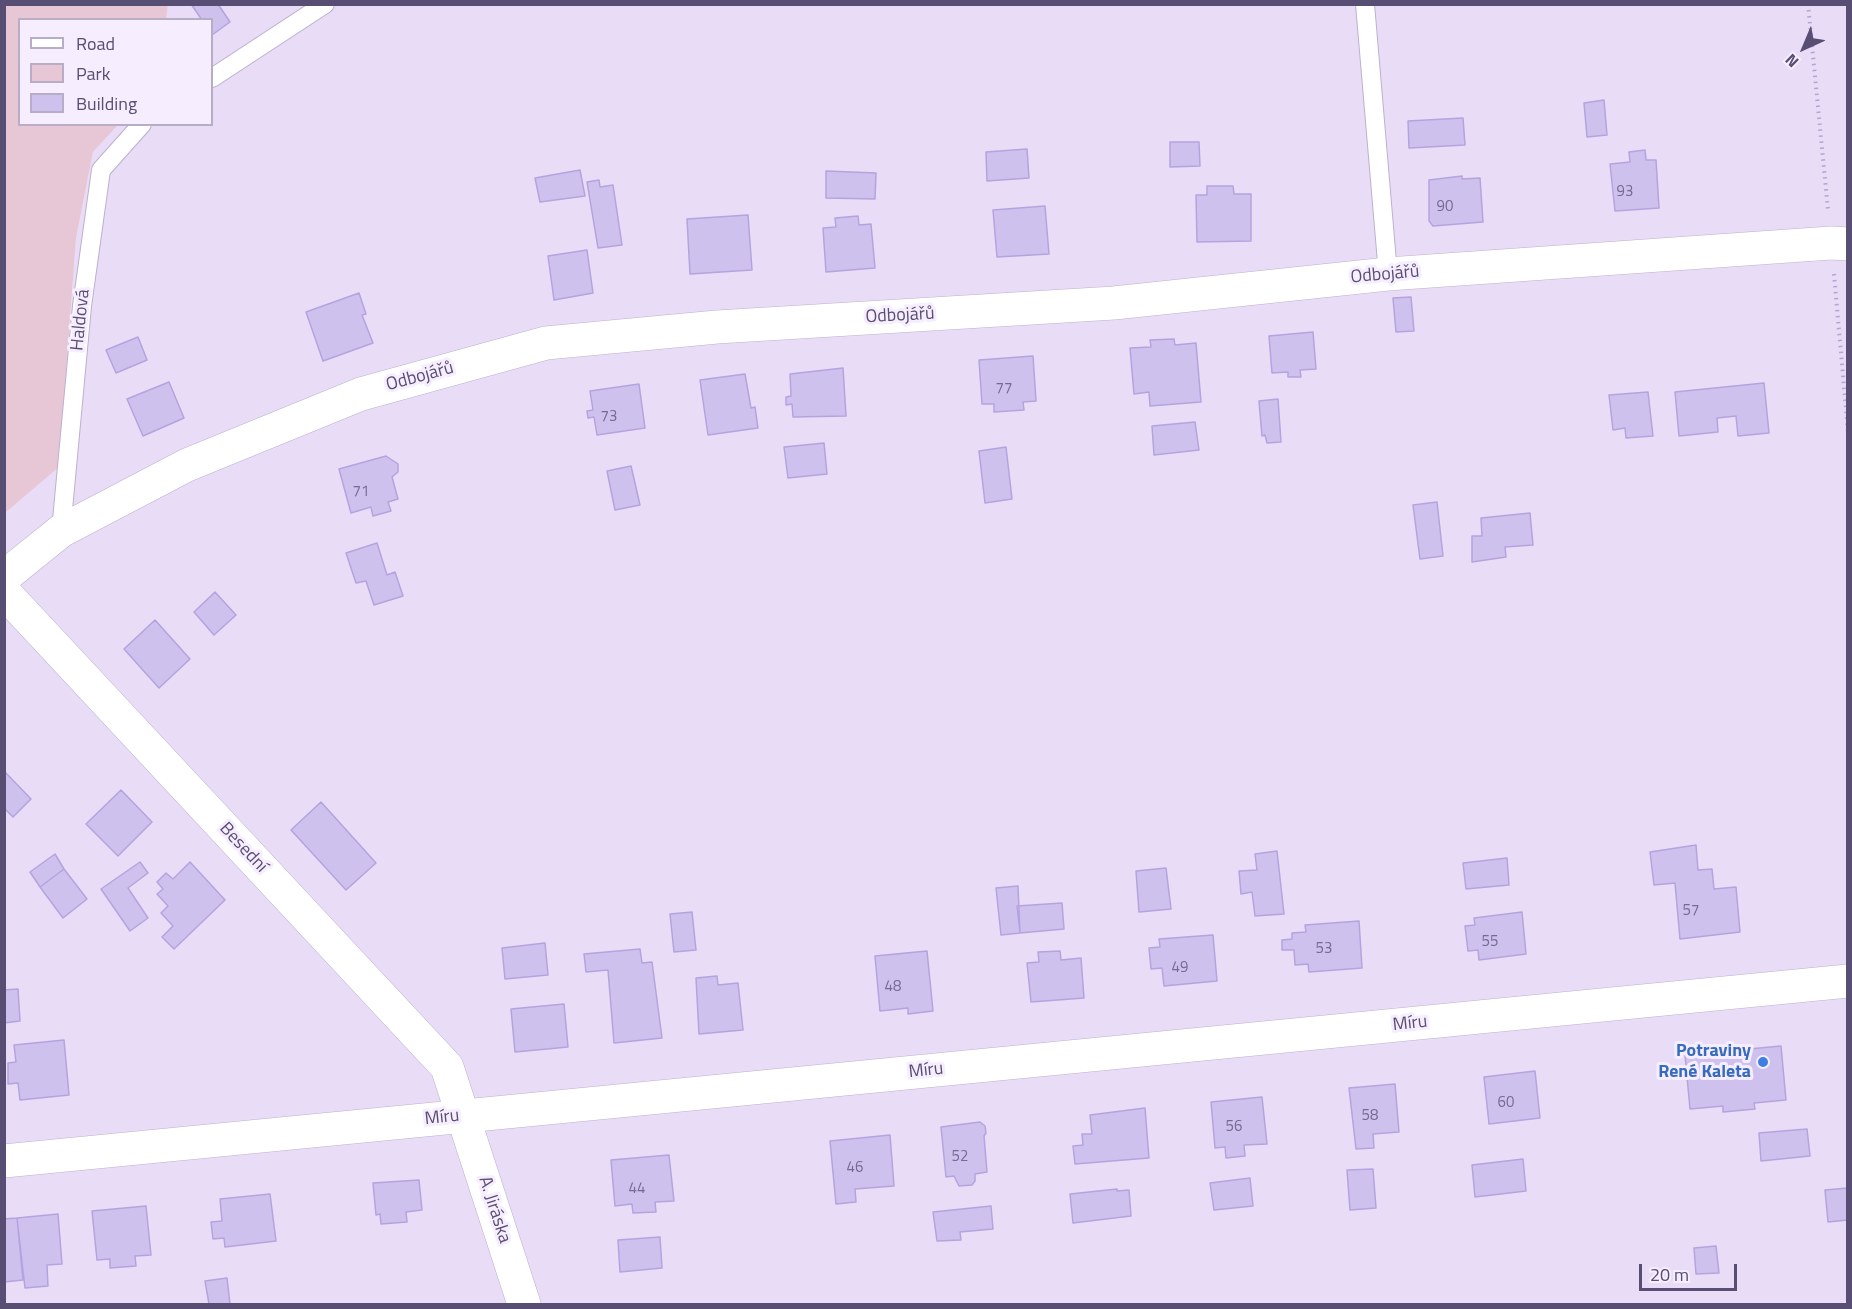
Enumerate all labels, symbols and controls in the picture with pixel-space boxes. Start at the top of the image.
legend [18,18,213,126]
north arrow [1774,18,1834,78]
text: Road [76,30,115,57]
text: N [1779,48,1804,73]
text: Park [76,60,110,87]
text: Building [76,90,137,117]
house number: 93 [1617,183,1633,201]
house number: 90 [1437,198,1453,216]
street label: Odbojářů [1350,261,1420,289]
street label: Haldová [67,288,95,352]
street label: Odbojářů [865,303,935,329]
street label: Odbojářů [384,358,456,396]
house number: 77 [996,380,1012,398]
house number: 73 [601,408,617,426]
house number: 71 [353,483,369,501]
street label: Besední [214,818,272,878]
house number: 57 [1683,902,1699,920]
house number: 55 [1482,933,1498,951]
house number: 53 [1316,940,1332,958]
house number: 49 [1172,959,1188,977]
house number: 48 [885,978,901,996]
street label: Míru [1392,1011,1428,1037]
place label: Potraviny René Kaleta [1658,1041,1751,1084]
marker: Potraviny René Kaleta [1756,1055,1770,1069]
street label: Míru [908,1058,944,1084]
house number: 60 [1498,1094,1514,1112]
street label: Míru [424,1105,460,1131]
house number: 58 [1362,1107,1378,1125]
house number: 56 [1226,1118,1242,1136]
house number: 52 [952,1148,968,1166]
house number: 46 [847,1159,863,1177]
street label: A. Jiráska [473,1174,515,1246]
house number: 44 [629,1180,645,1198]
scale bar [1642,1252,1740,1290]
text: 20 m [1650,1261,1689,1288]

